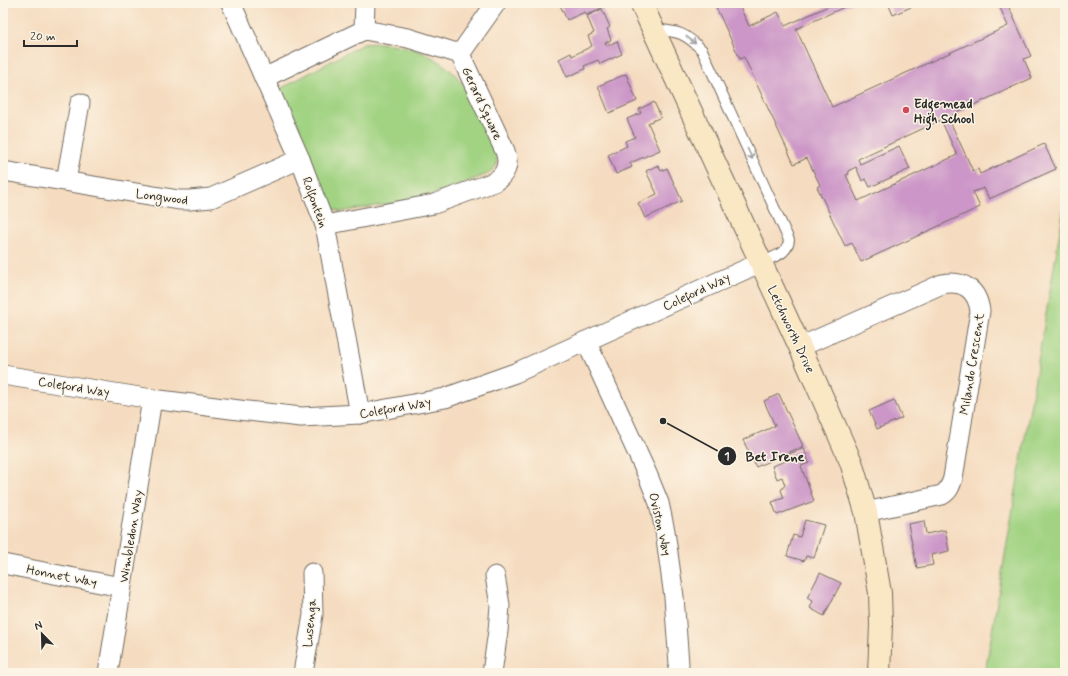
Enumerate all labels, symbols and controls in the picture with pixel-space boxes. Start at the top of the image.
scale bar [24,22,77,48]
text: 20 m [30,29,56,45]
one-way arrow [685,36,696,44]
street label: Gerard Square [457,64,506,143]
place label: Edgemead High School [914,96,975,131]
marker: Edgemead High School [901,105,911,115]
one-way arrow [747,148,754,160]
street label: Rolfontein [296,175,332,231]
street label: Longwood [135,186,189,210]
street label: Coleford Way [660,269,734,317]
street label: Letchworth Drive [763,283,818,376]
street label: Milando Crescent [956,312,989,416]
street label: Coleford Way [36,373,111,404]
street label: Coleford Way [358,394,433,425]
callout: Bet Irene [717,443,812,469]
text: Bet Irene [746,448,804,466]
text: 1 [724,449,730,465]
street label: Wimbledon Way [116,488,147,584]
street label: Oviston Way [644,491,675,558]
street label: Honnet Way [25,561,99,592]
street label: Lusenga [300,598,321,648]
north arrow [22,614,62,654]
text: N [32,618,45,634]

